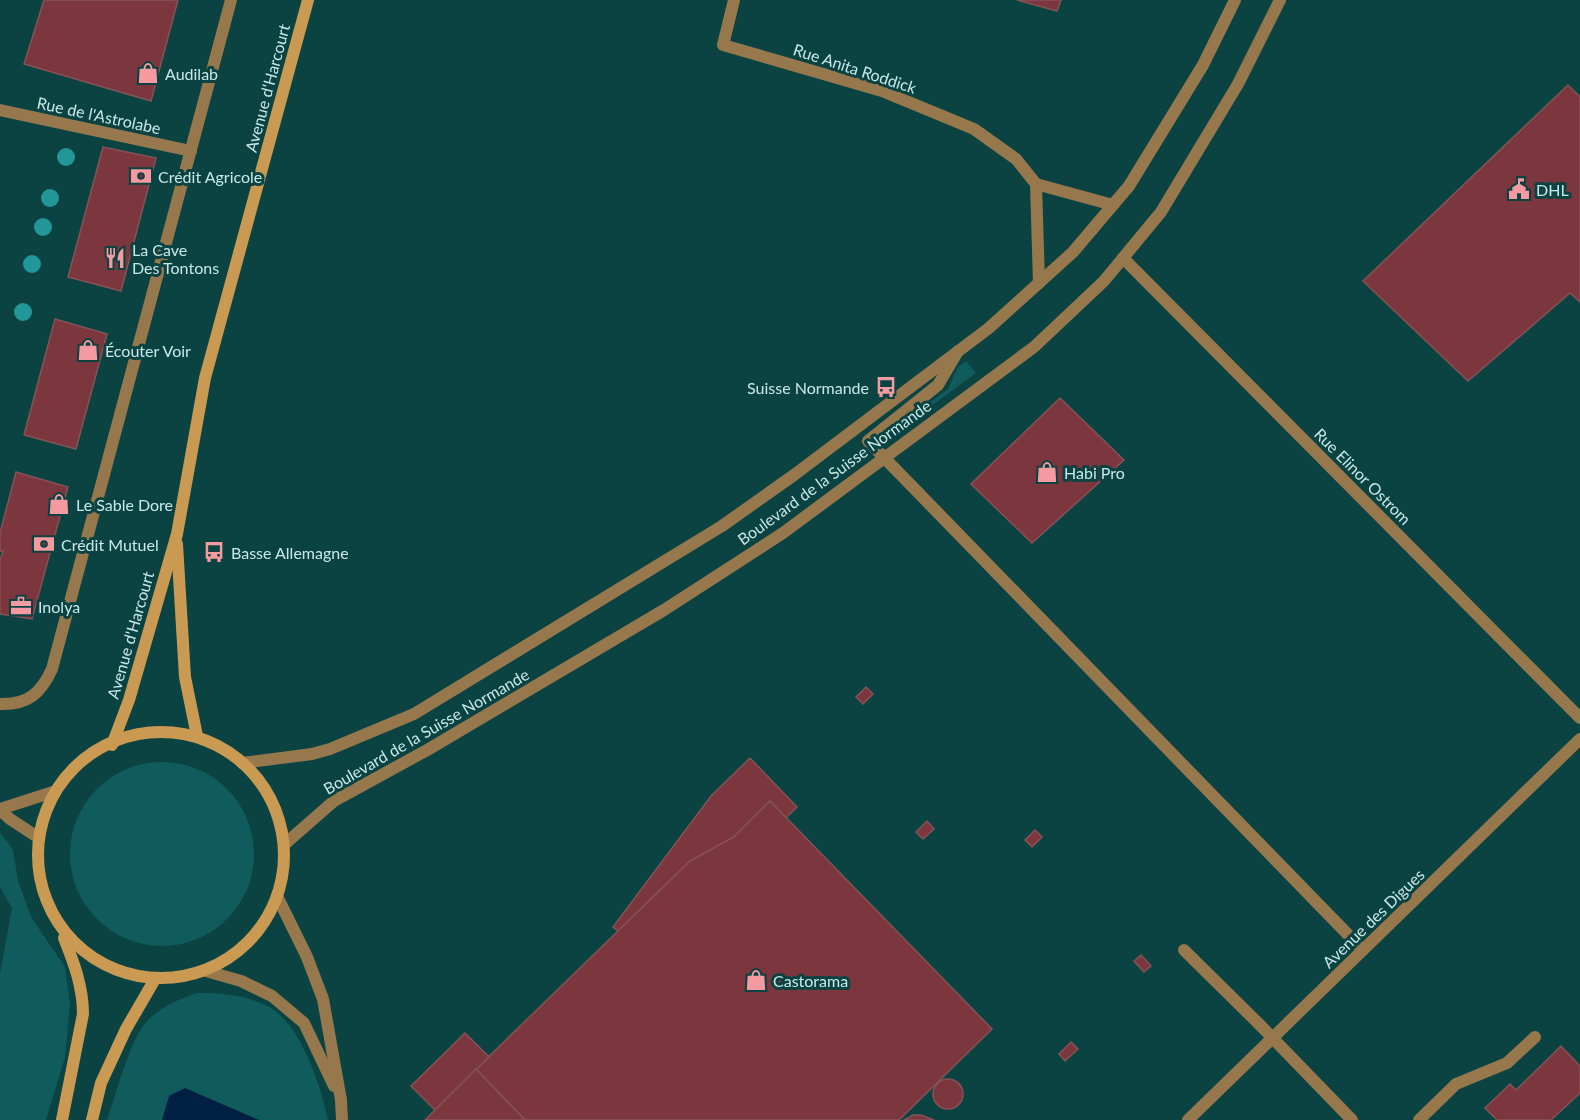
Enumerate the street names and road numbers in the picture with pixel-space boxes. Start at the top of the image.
street label: Avenue d'Harcourt [241,22,293,154]
street label: Rue Anita Roddick [791,39,920,97]
street label: Rue de l'Astrolabe [35,93,163,137]
street label: Boulevard de la Suisse Normande [734,395,934,549]
street label: Rue Elinor Ostrom [1311,424,1415,528]
street label: Avenue d'Harcourt [103,569,157,701]
street label: Boulevard de la Suisse Normande [320,664,532,798]
street label: Avenue des Digues [1318,865,1428,971]

